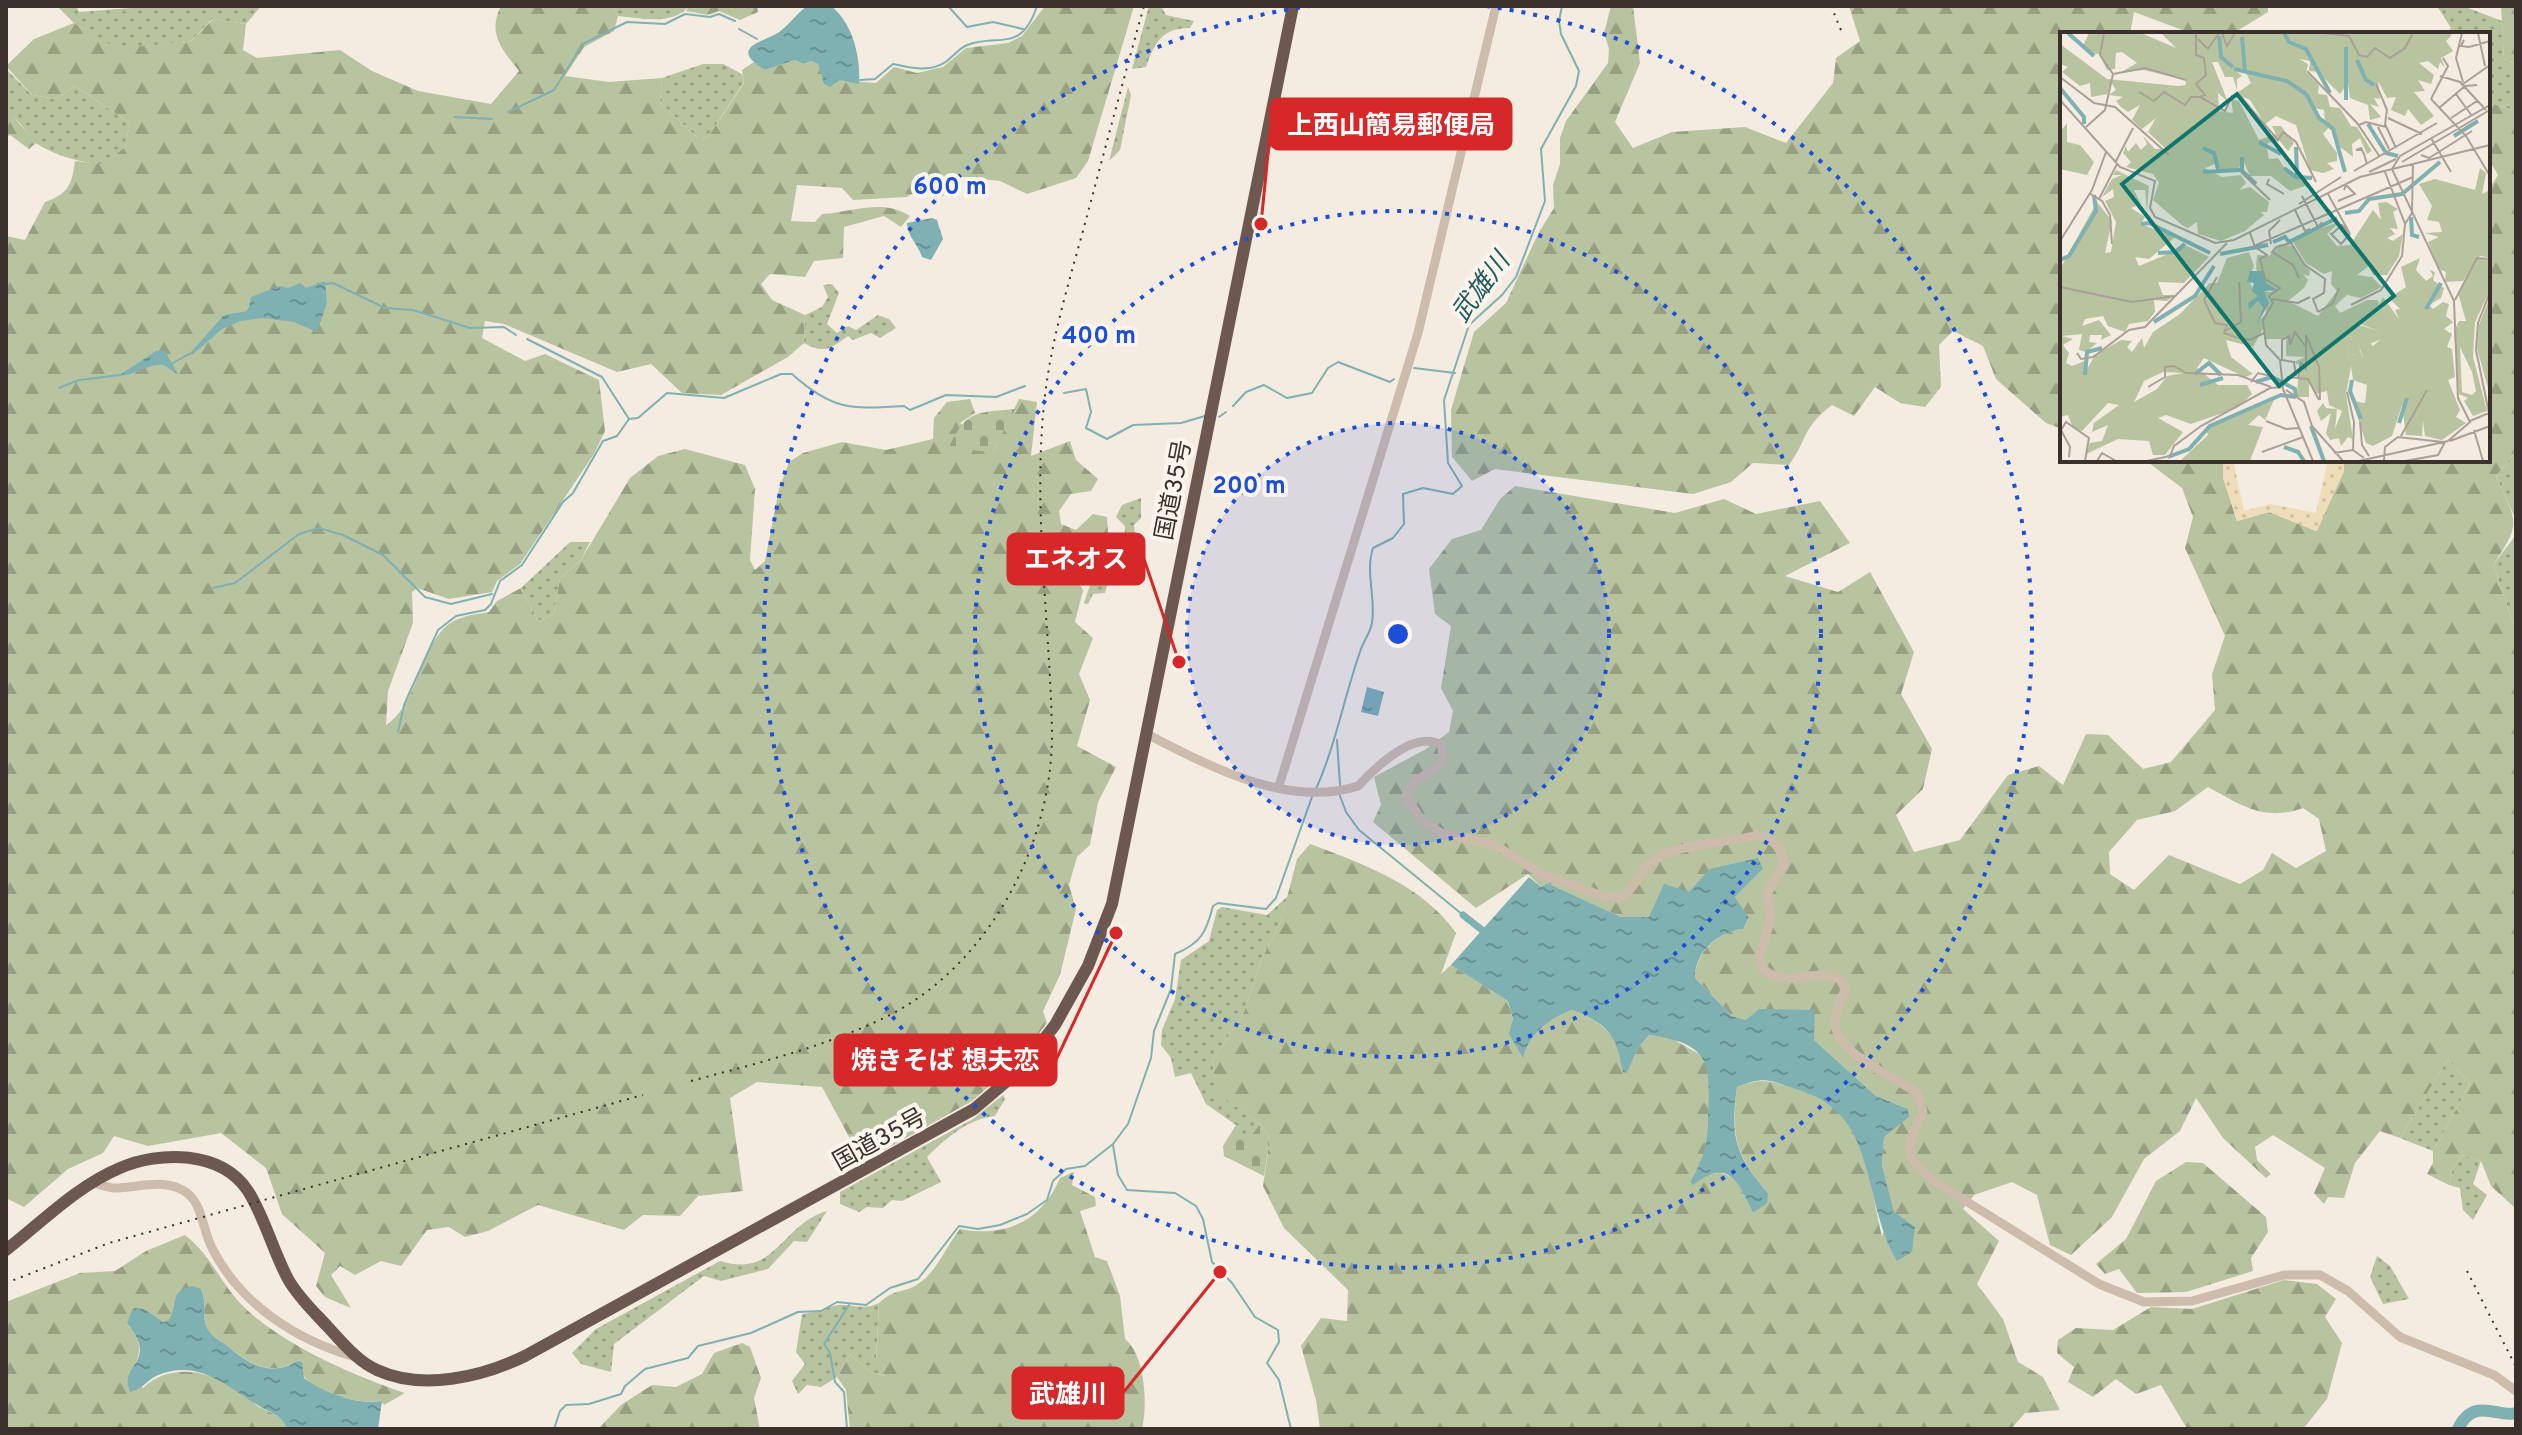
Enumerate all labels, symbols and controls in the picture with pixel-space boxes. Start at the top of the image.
inset map [2060,32,2490,462]
callout: 上西山簡易郵便局 [1271,99,1511,149]
text: 上西山簡易郵便局 [1287,111,1495,144]
text: 600 m [913,173,987,203]
water label: 武雄川 [1446,245,1520,330]
text: 400 m [1062,322,1136,352]
street label: 国道35号 [1151,438,1199,543]
text: 200 m [1212,472,1286,502]
callout: エネオス [1008,534,1144,584]
text: エネオス [1024,545,1128,578]
centre of rings [1384,620,1412,648]
callout: 焼きそば 想夫恋 [835,1035,1056,1085]
text: 焼きそば 想夫恋 [851,1046,1039,1079]
street label: 国道35号 [828,1103,932,1178]
callout: 武雄川 [1013,1368,1123,1418]
text: 武雄川 [1029,1380,1107,1413]

